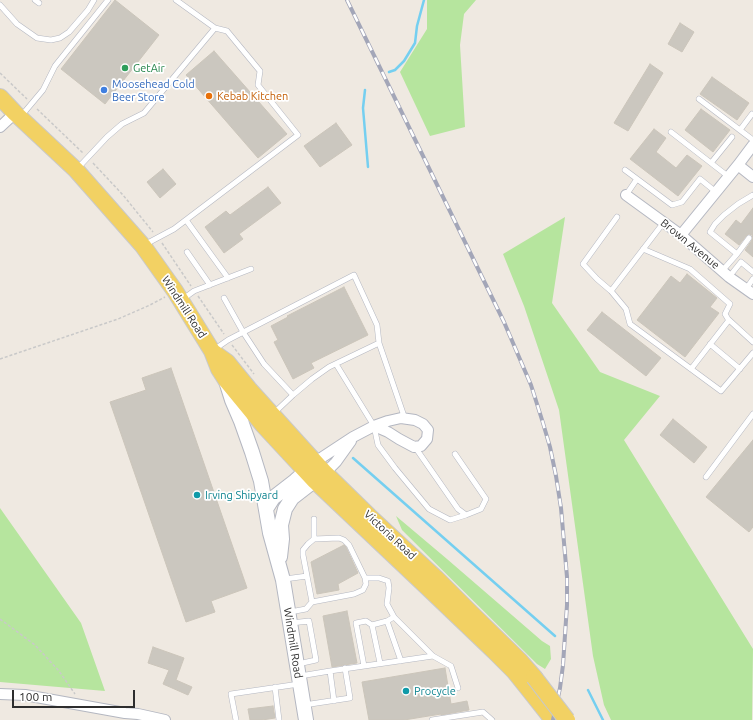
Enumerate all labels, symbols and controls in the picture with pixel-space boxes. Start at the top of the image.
place label: GetAir [133,61,165,75]
marker: GetAir [120,63,130,73]
place label: Moosehead Cold Beer Store [112,77,195,103]
marker: Moosehead Cold Beer Store [99,85,109,95]
place label: Kebab Kitchen [217,89,288,103]
marker: Kebab Kitchen [204,91,214,101]
street label: Brown Avenue [658,216,722,272]
street label: Windmill Road [159,273,209,341]
place label: Irving Shipyard [205,488,278,502]
marker: Irving Shipyard [192,490,202,500]
street label: Victoria Road [361,508,419,562]
street label: Windmill Road [281,607,305,679]
scale bar [14,682,137,708]
place label: Procycle [414,684,456,698]
marker: Procycle [401,686,411,696]
text: 100 m [19,690,52,703]

